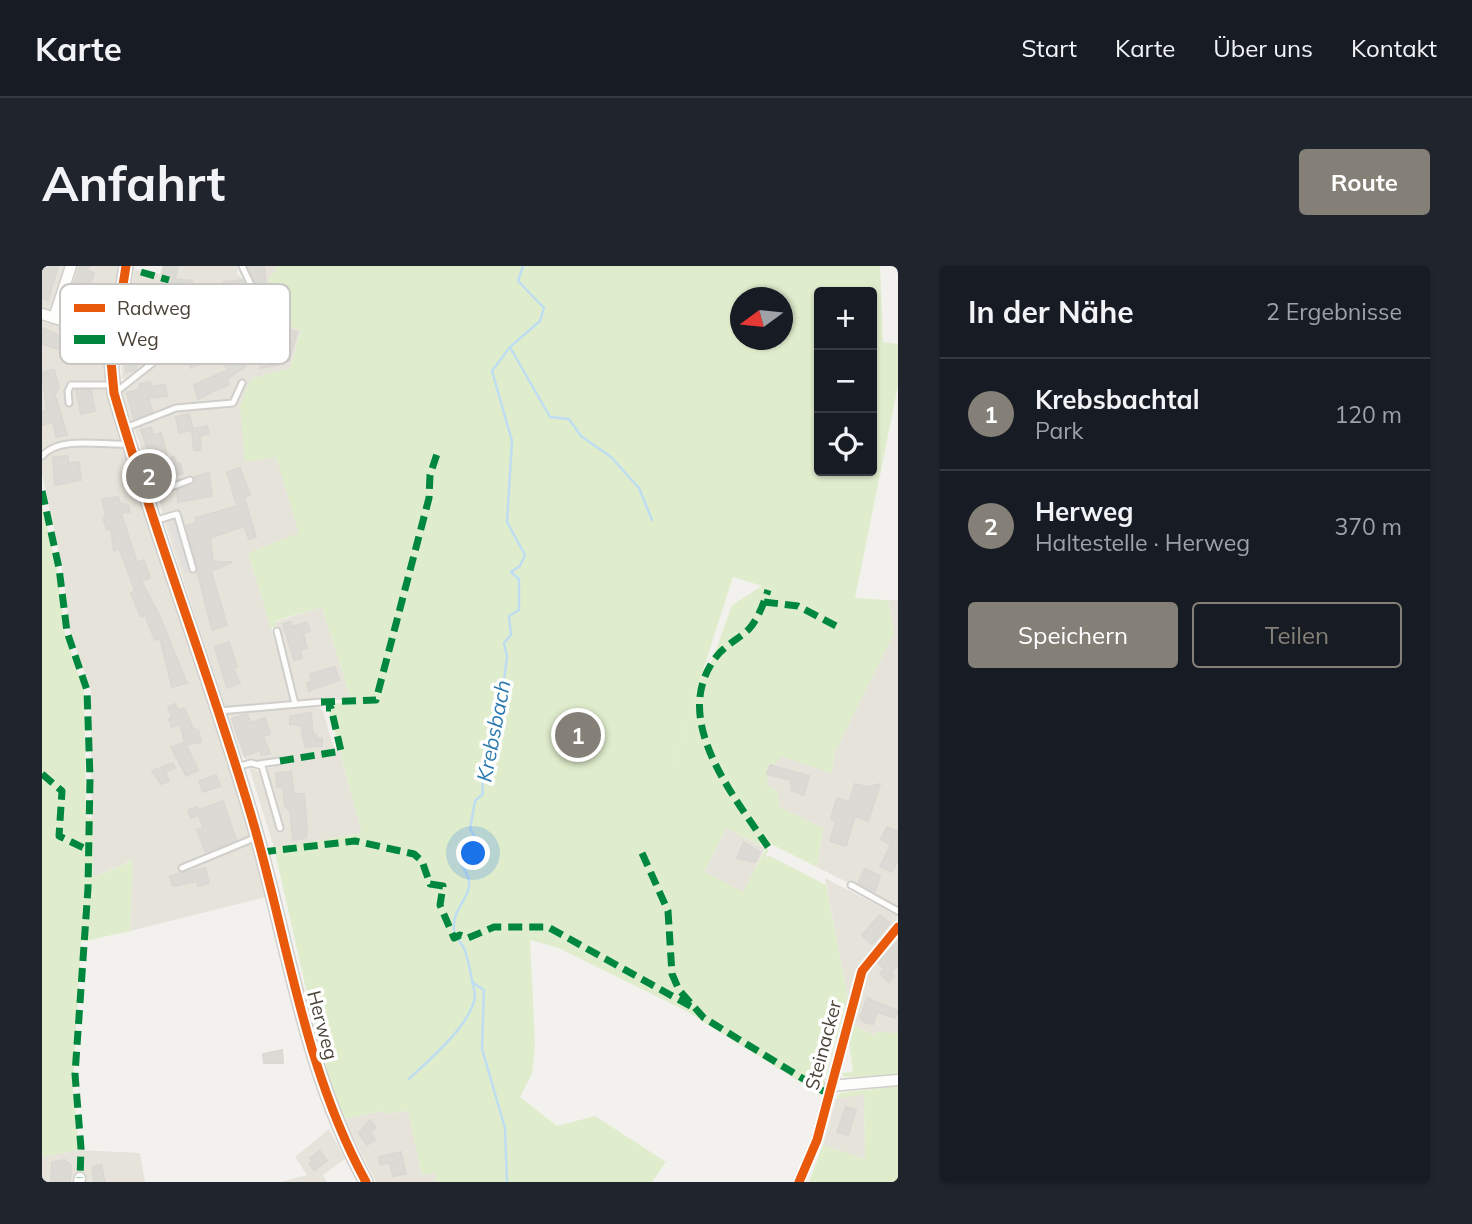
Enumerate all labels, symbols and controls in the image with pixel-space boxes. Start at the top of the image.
text: Karte [35,28,122,69]
text: Start [1021,33,1077,63]
text: Karte [1115,33,1175,63]
text: Über uns [1213,33,1313,63]
text: Kontakt [1351,33,1437,63]
button: Route [1299,149,1430,215]
text: Anfahrt [42,152,225,213]
legend [60,284,290,364]
north arrow [730,287,793,350]
map controls [814,287,877,476]
button: + [814,287,877,350]
text: In der Nähe [968,293,1134,331]
text: Radweg [117,296,191,320]
text: 2 Ergebnisse [1266,297,1402,326]
text: Weg [117,327,159,351]
button: − [814,350,877,413]
text: Krebsbachtal [1035,383,1200,416]
text: 1 [984,400,998,429]
text: 120 m [1334,400,1402,429]
button: locate [814,413,877,476]
text: Park [1035,416,1083,445]
pin: 2 [126,450,172,502]
text: Herweg [1035,495,1134,528]
text: 2 [984,512,998,541]
text: 370 m [1334,512,1402,541]
text: Haltestelle · Herweg [1035,528,1250,557]
button: Speichern [968,602,1178,668]
button: Teilen [1192,602,1402,668]
water label: Krebsbach [470,678,516,784]
pin: 1 [555,709,601,761]
your location [456,836,490,870]
street label: Herweg [302,988,344,1062]
street label: Steinacker [800,997,847,1093]

